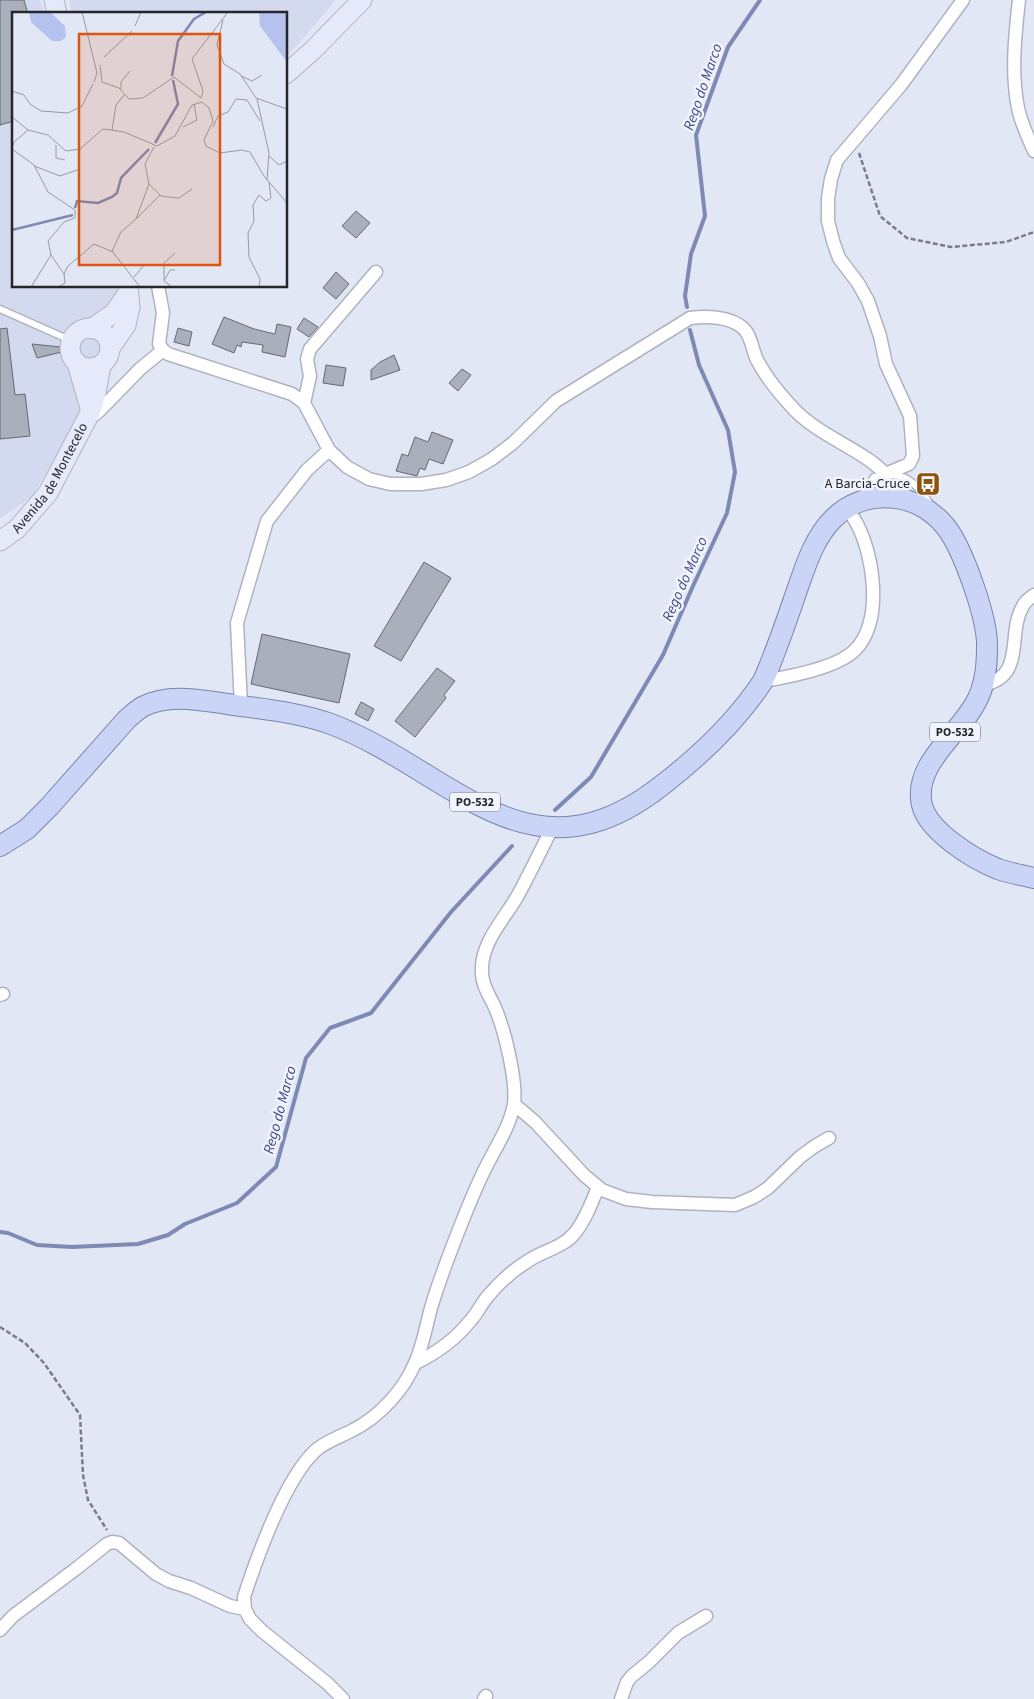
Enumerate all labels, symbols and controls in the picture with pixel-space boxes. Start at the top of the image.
inset map [12,12,288,288]
water label: Rego do Marco [678,41,728,133]
street label: Avenida de Montecelo [7,419,93,538]
bus stop icon: A Barcia-Cruce [915,471,941,497]
place label: A Barcia-Cruce [825,474,910,494]
water label: Rego do Marco [657,533,713,625]
road number: PO-532 [930,722,980,742]
road number: PO-532 [450,792,500,812]
water label: Rego do Marco [258,1063,302,1156]

